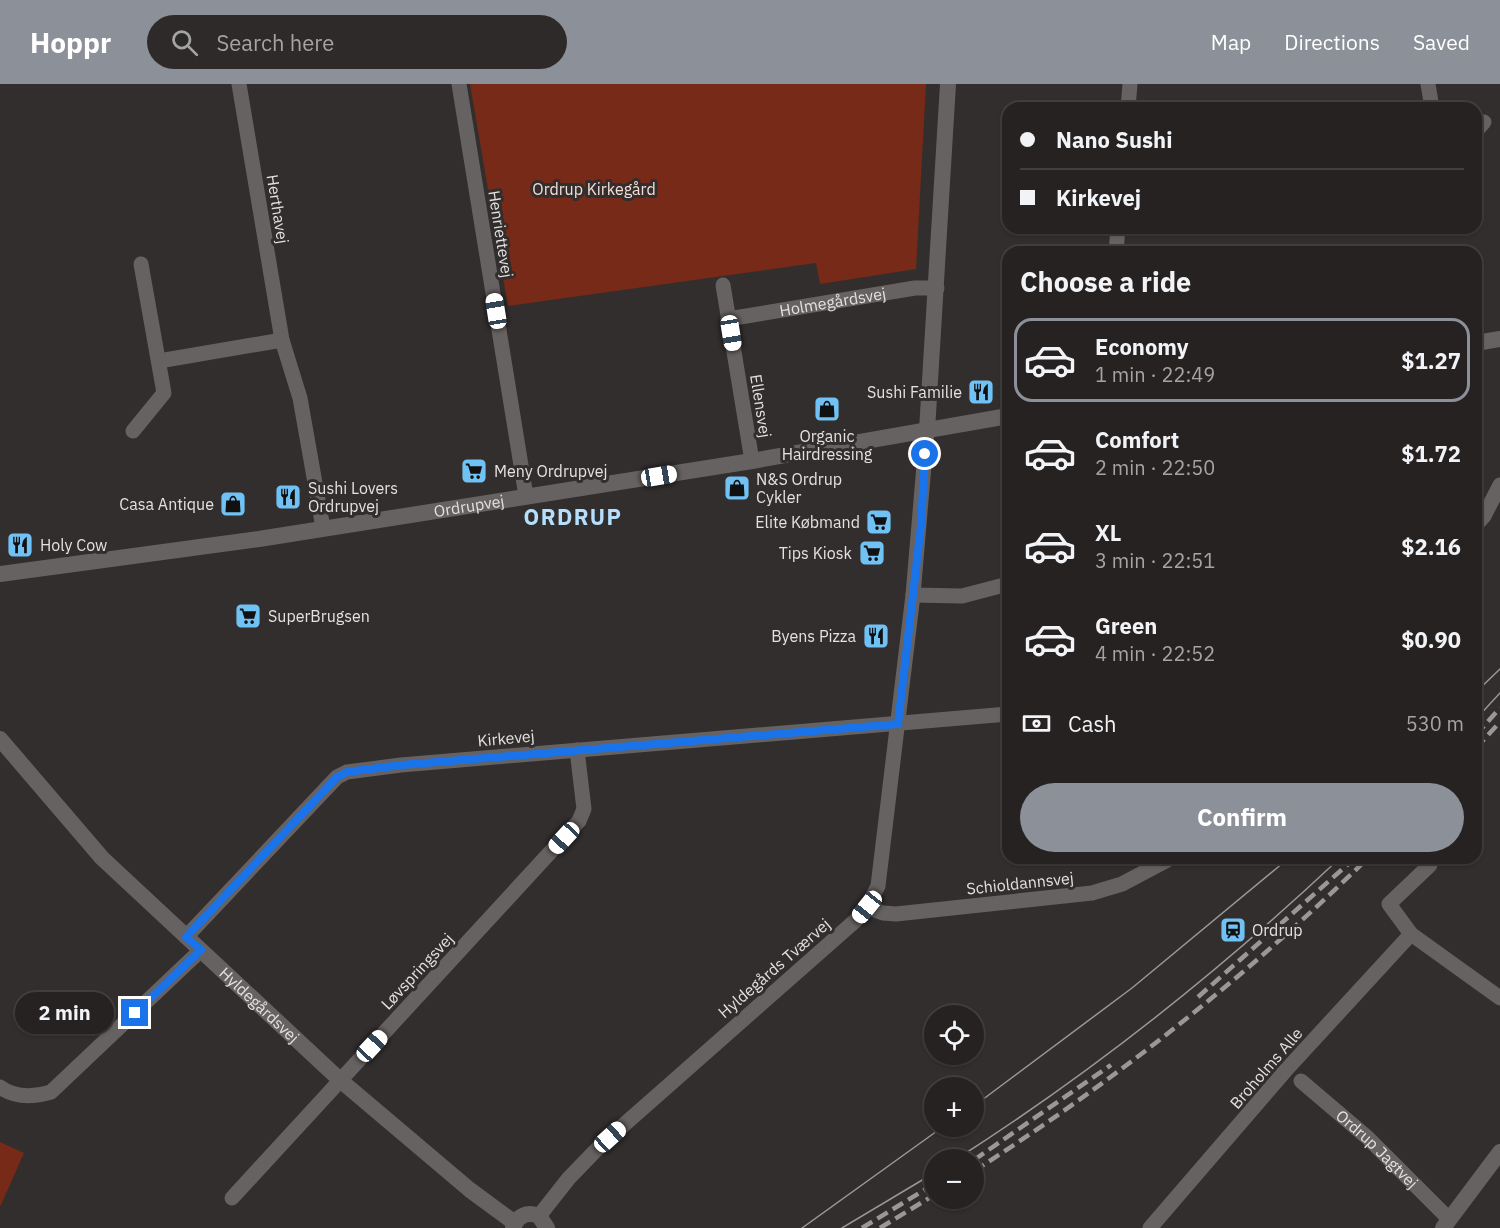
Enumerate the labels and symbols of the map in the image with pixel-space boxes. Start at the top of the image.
street label: Herthavej [263,173,293,245]
park label: Ordrup Kirkegård [532,179,656,199]
street label: Henriettevej [484,189,518,279]
street label: Holmegårdsvej [778,283,887,320]
car [484,292,508,330]
car [719,314,743,352]
street label: Ellensvej [746,373,776,439]
restaurant icon: Sushi Familie [966,377,996,407]
place label: Sushi Familie [867,382,962,402]
shop icon: Organic Hairdressing [812,394,842,424]
place label: Organic Hairdressing [782,426,873,464]
route start [911,440,938,467]
supermarket icon: Meny Ordrupvej [459,456,489,486]
place label: Meny Ordrupvej [494,461,608,481]
car [640,464,678,488]
place label: N&S Ordrup Cykler [756,469,842,507]
shop icon: N&S Ordrup Cykler [722,473,752,503]
place label: Sushi Lovers Ordrupvej [308,478,398,516]
restaurant icon: Sushi Lovers Ordrupvej [273,482,303,512]
shop icon: Casa Antique [218,489,248,519]
street label: Ordrupvej [432,490,506,521]
place label: Casa Antique [119,494,214,514]
district label: ORDRUP [523,502,623,531]
supermarket icon: Elite Købmand [864,507,894,537]
place label: Elite Købmand [755,512,860,532]
restaurant icon: Holy Cow [5,530,35,560]
place label: Holy Cow [40,535,107,555]
supermarket icon: Tips Kiosk [857,538,887,568]
place label: Tips Kiosk [779,543,853,563]
supermarket icon: SuperBrugsen [233,601,263,631]
place label: SuperBrugsen [268,606,370,626]
restaurant icon: Byens Pizza [861,621,891,651]
place label: Byens Pizza [771,626,856,646]
street label: Kirkevej [477,726,535,750]
car [545,819,583,857]
street label: Schioldannsvej [965,867,1075,899]
car [849,887,885,927]
street label: Hyldegårds Tværvej [714,914,834,1022]
station icon: Ordrup [1218,915,1248,945]
place label: Ordrup [1252,920,1303,940]
street label: Løvspringsvej [377,929,457,1013]
street label: Hyldegårdsvej [215,963,303,1047]
callout: 2 min [15,992,114,1034]
route end [121,999,148,1026]
street label: Broholms Alle [1225,1023,1307,1113]
car [353,1027,391,1065]
street label: Ordrup Jagtvej [1332,1105,1422,1192]
car [591,1118,629,1156]

